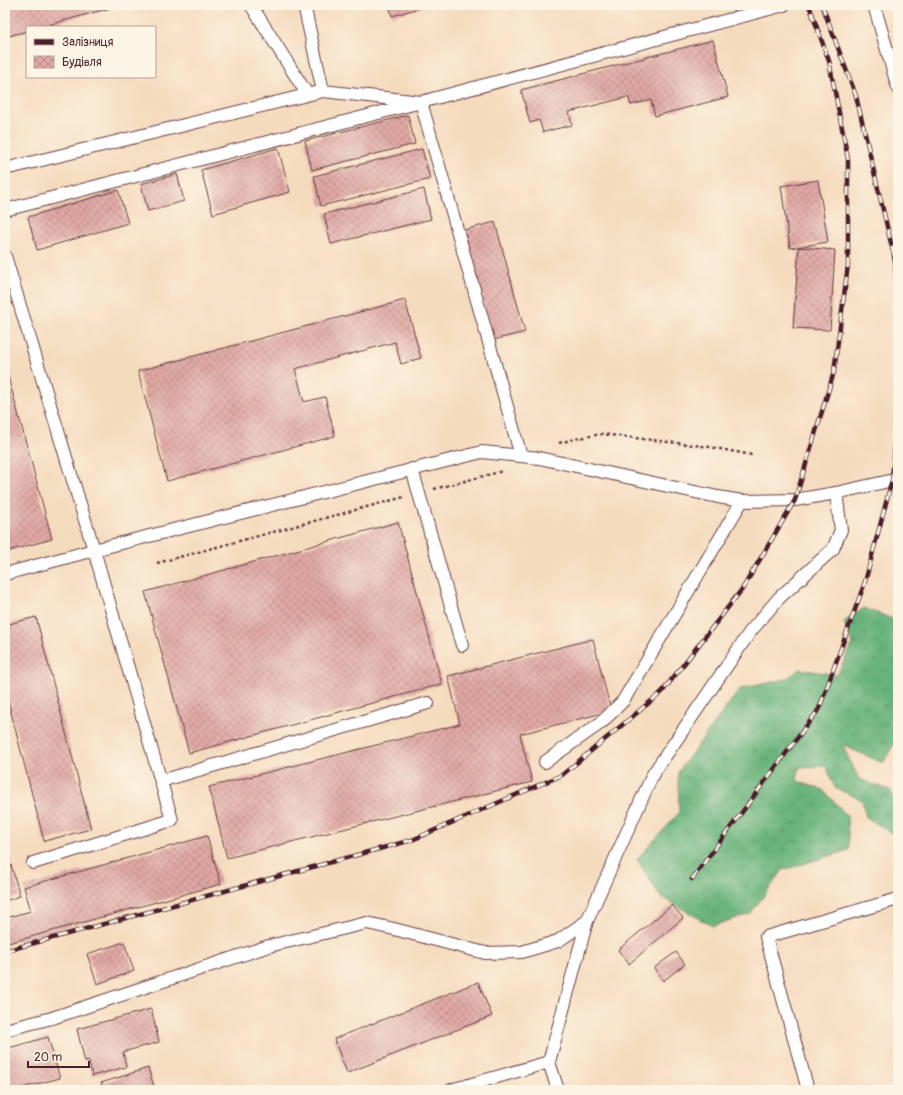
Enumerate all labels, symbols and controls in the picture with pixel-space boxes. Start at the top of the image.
legend [26,26,156,78]
text: Залізниця [62,35,114,50]
text: Будівля [62,55,102,70]
scale bar [28,1043,89,1069]
text: 20 m [34,1050,63,1065]

